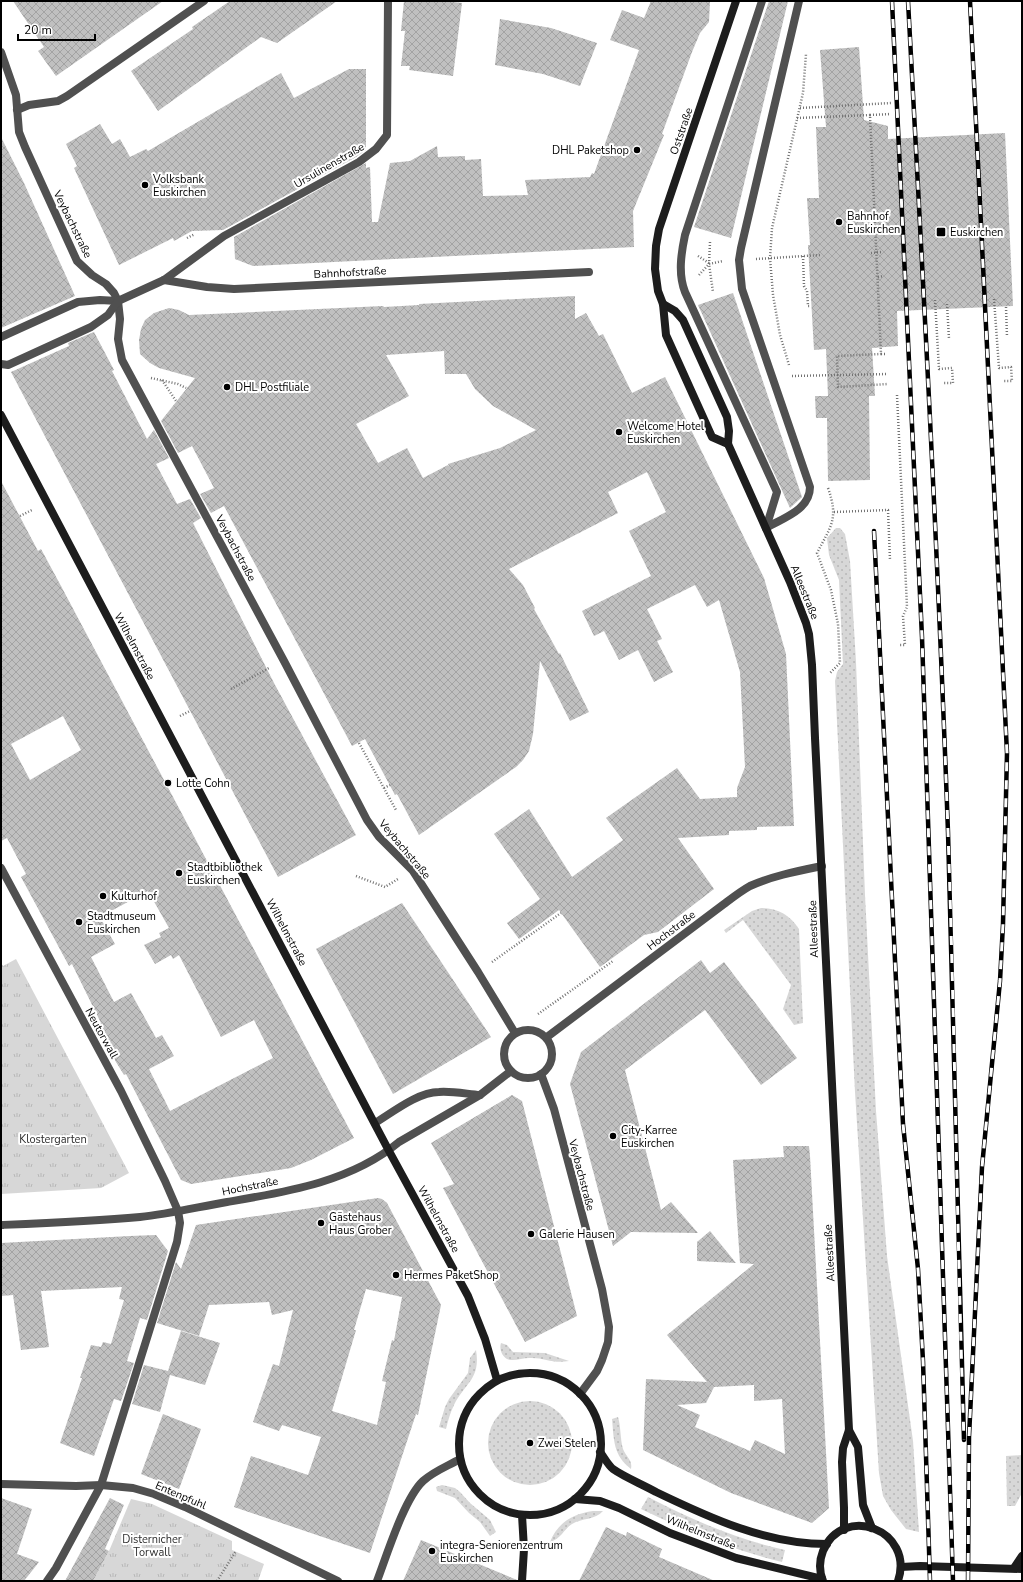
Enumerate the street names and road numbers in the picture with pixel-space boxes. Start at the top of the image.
street label: Oststraße [666,105,697,157]
street label: Ursulinenstraße [291,139,367,192]
street label: Veybachstraße [49,187,95,261]
street label: Bahnhofstraße [313,263,387,282]
street label: Veybachstraße [211,511,259,584]
street label: Alleestraße [787,563,822,622]
street label: Wilhelmstraße [111,610,159,683]
street label: Veybachstraße [375,816,434,882]
street label: Wilhelmstraße [263,896,311,969]
street label: Alleestraße [805,900,822,958]
street label: Hochstraße [644,907,699,954]
street label: Neutorwall [81,1005,122,1062]
street label: Veybachstraße [565,1137,598,1213]
street label: Hochstraße [221,1174,280,1199]
street label: Wilhelmstraße [414,1183,463,1255]
street label: Alleestraße [820,1224,838,1282]
street label: Entenpfuhl [153,1478,209,1513]
street label: Wilhelmstraße [664,1512,738,1553]

